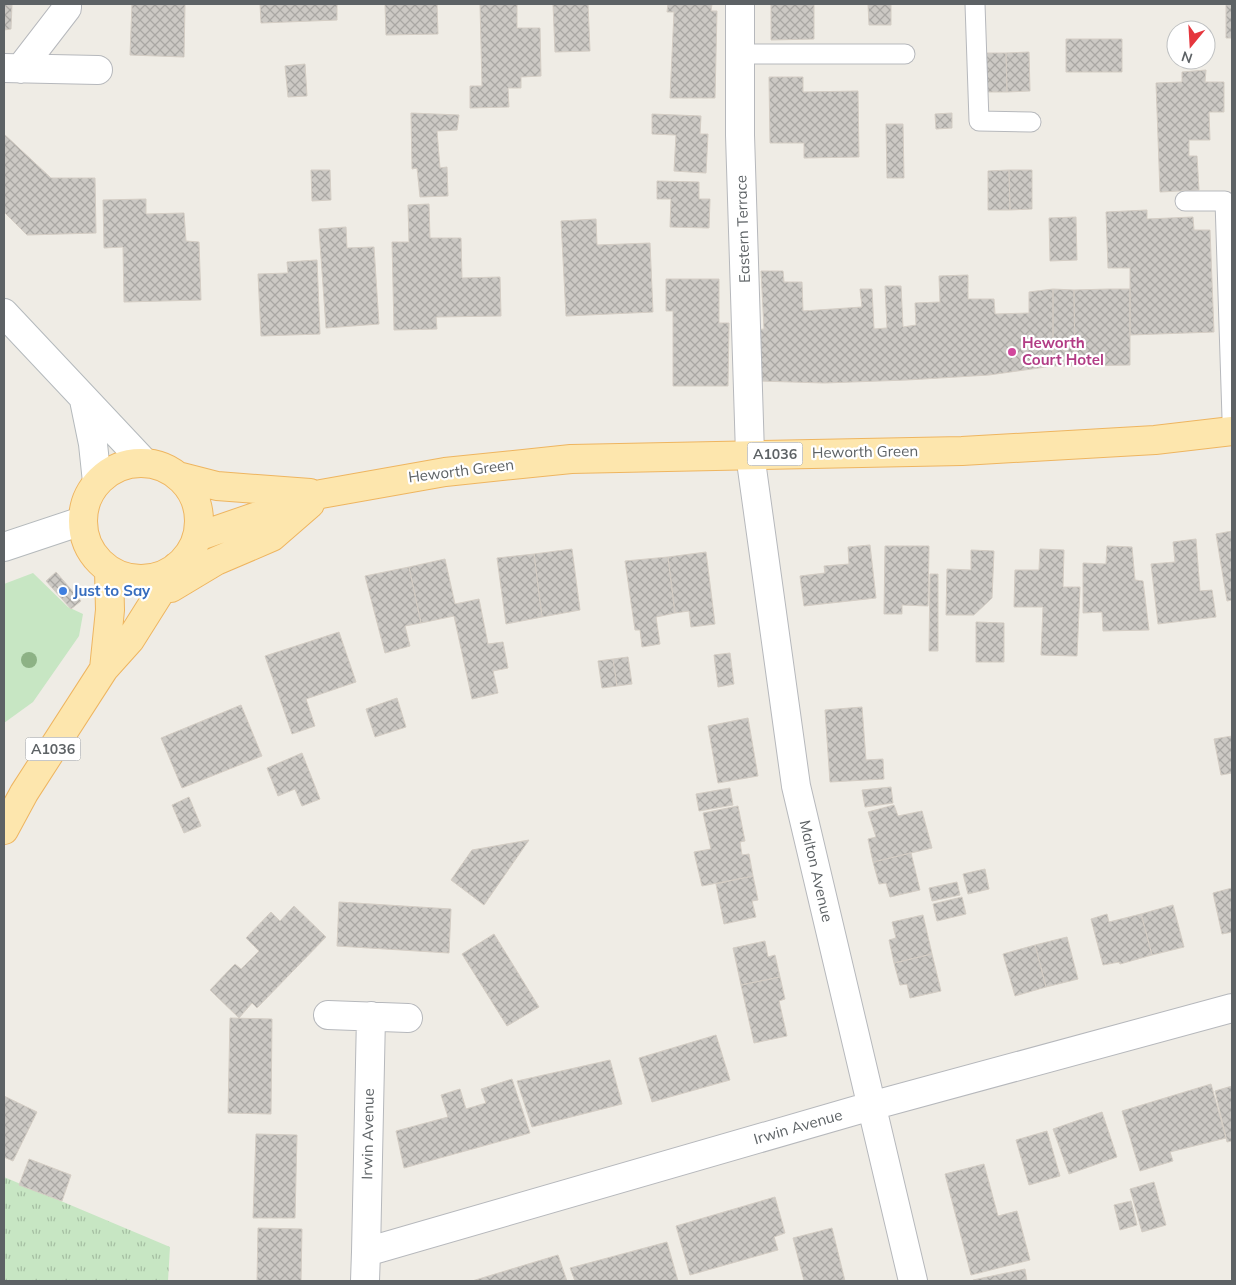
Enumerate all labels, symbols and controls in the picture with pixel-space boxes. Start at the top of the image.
north arrow [1166,20,1216,70]
text: N [1179,47,1195,68]
street label: Eastern Terrace [731,175,754,283]
place label: Heworth Court Hotel [1022,333,1104,369]
marker: Heworth Court Hotel [1006,346,1018,358]
street label: Heworth Green [812,441,918,462]
road number: A1036 [748,442,802,466]
street label: Heworth Green [407,455,515,486]
place label: Just to Say [73,581,151,600]
marker: Just to Say [57,585,69,597]
road number: A1036 [26,738,80,761]
street label: Malton Avenue [796,818,837,924]
street label: Irwin Avenue [357,1088,378,1180]
street label: Irwin Avenue [751,1105,844,1148]

